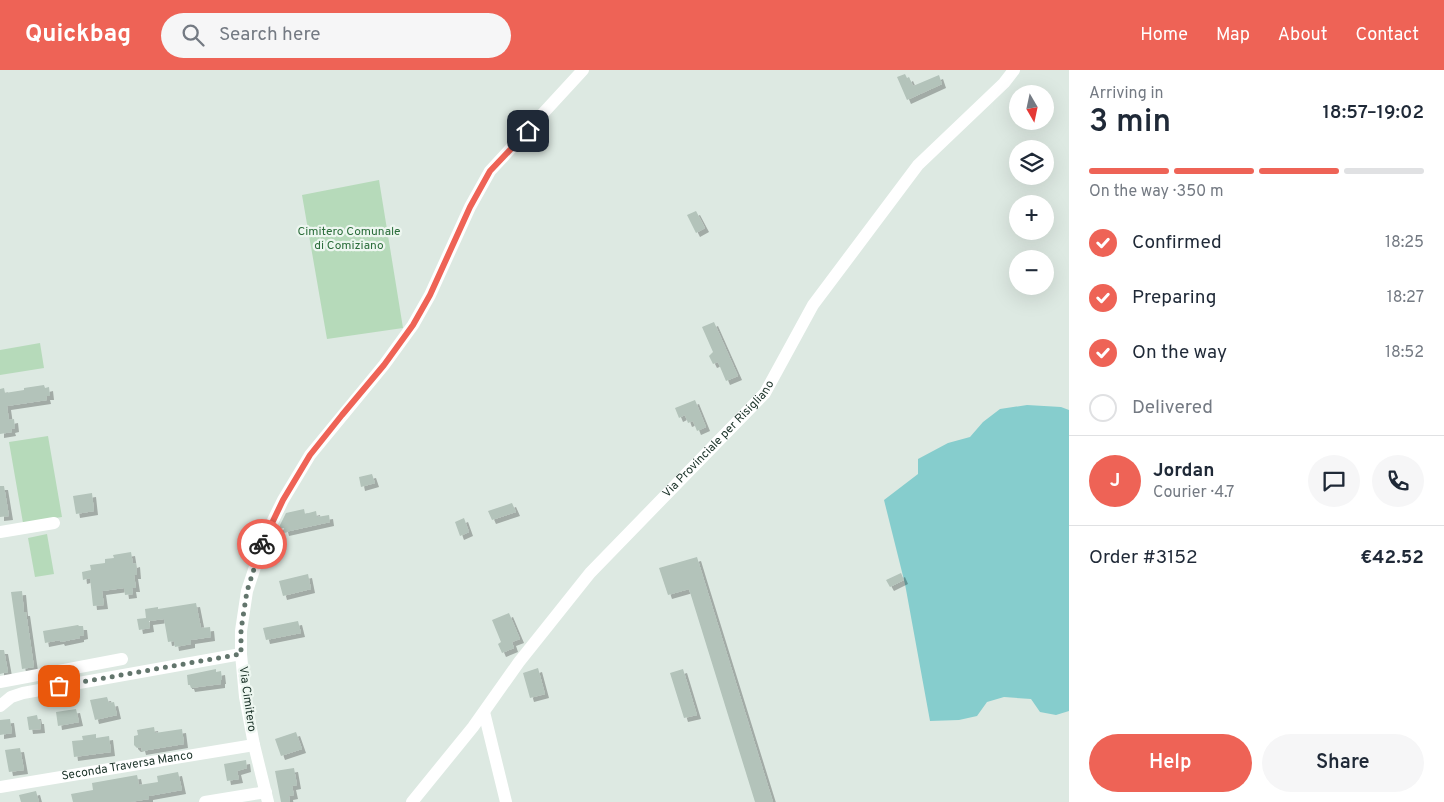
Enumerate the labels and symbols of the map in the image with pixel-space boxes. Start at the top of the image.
north arrow [1009,85,1054,130]
pin [507,110,549,152]
park label: Cimitero Comunale di Comiziano [297,224,401,254]
street label: Via Provinciale per Risigliano [659,377,778,501]
courier [237,519,287,569]
pin [38,665,80,707]
street label: Via Cimitero [234,665,260,733]
street label: Seconda Traversa Manco [60,747,194,785]

